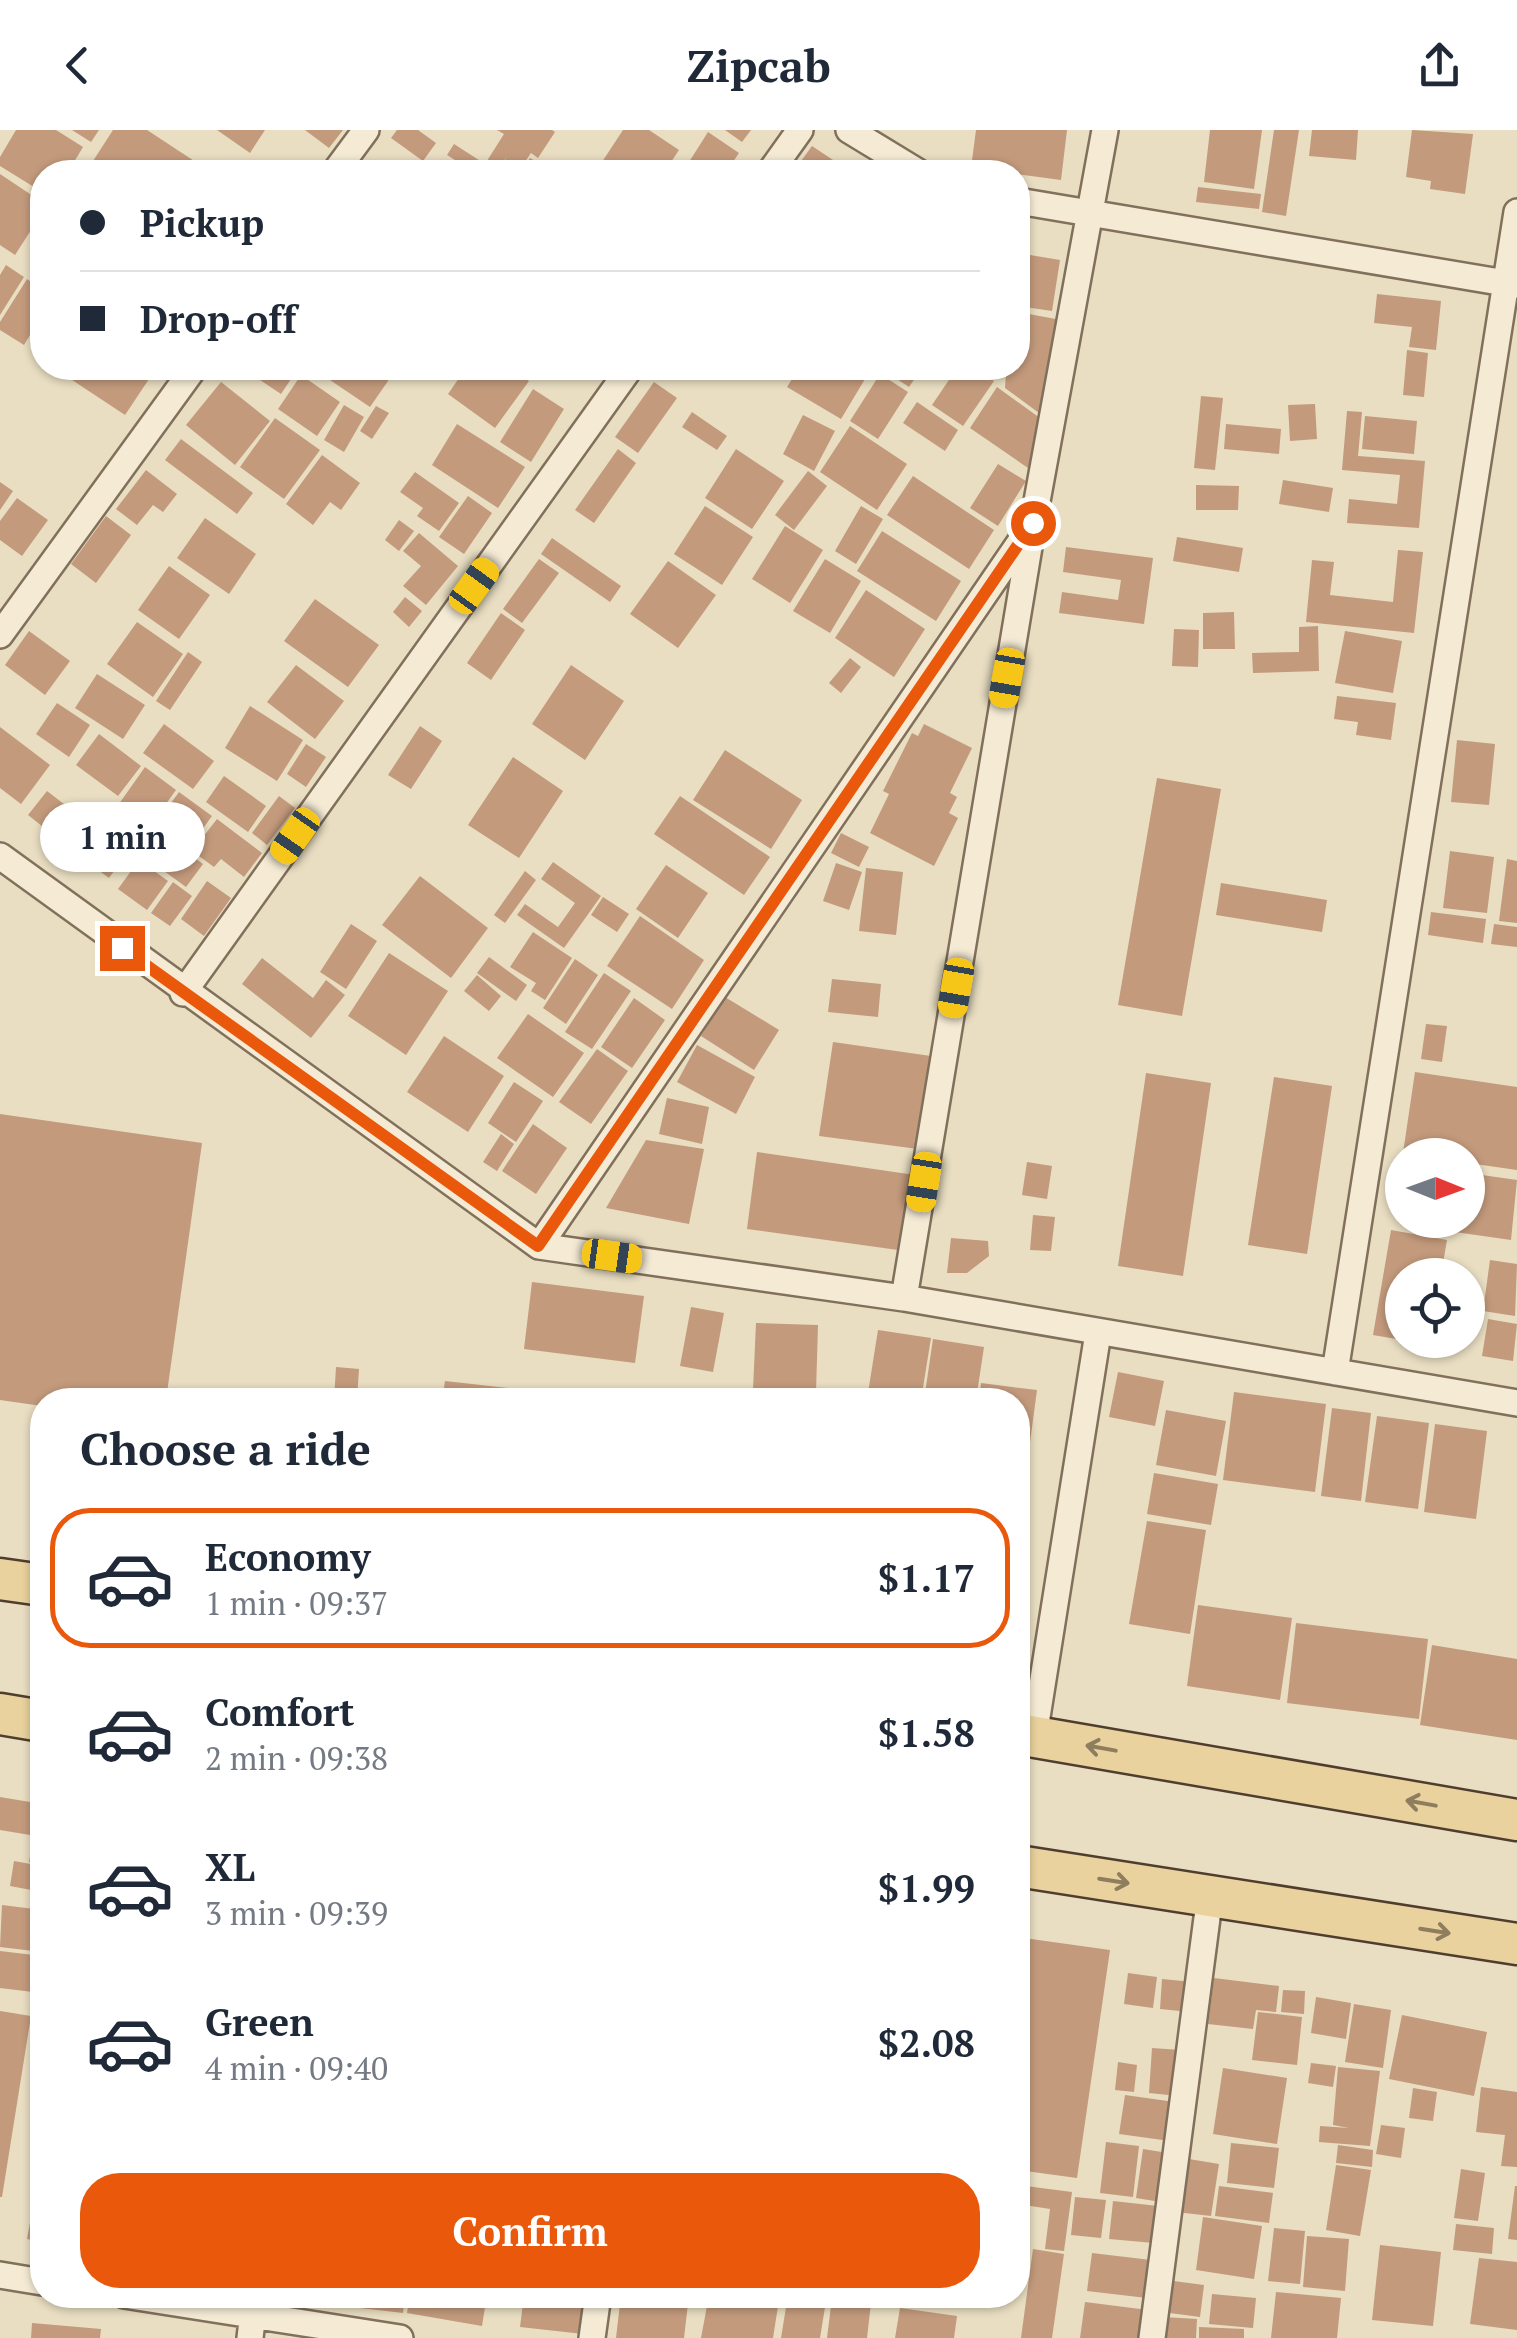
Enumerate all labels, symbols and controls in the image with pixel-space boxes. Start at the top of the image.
text: Zipcab [686,35,831,95]
icon: back [50,38,105,93]
icon: share [1412,38,1467,93]
text: Pickup [140,198,264,248]
text: Drop-off [140,294,297,344]
route start [1011,501,1056,546]
car [444,553,504,619]
car [987,646,1027,710]
callout: 1 min [39,803,204,873]
car [266,803,324,869]
text: 1 min [79,816,166,858]
route end [100,926,145,971]
car [936,956,976,1020]
north arrow [1385,1138,1485,1238]
map controls [1385,1138,1485,1358]
car [904,1150,944,1214]
car [580,1237,644,1275]
button: locate [1385,1258,1485,1358]
text: Choose a ride [80,1418,371,1478]
text: Economy [205,1532,371,1582]
icon: car [85,1533,175,1623]
text: $1.17 [878,1553,975,1603]
text: 1 min · 09:37 [205,1582,388,1624]
text: Comfort [205,1687,354,1737]
icon: car [85,1688,175,1778]
text: $1.58 [878,1708,975,1758]
text: 2 min · 09:38 [205,1737,388,1779]
one-way arrow [1085,1738,1117,1757]
one-way arrow [1405,1793,1438,1812]
text: XL [205,1842,255,1892]
icon: car [85,1843,175,1933]
text: $1.99 [878,1863,975,1913]
one-way arrow [1097,1872,1130,1890]
text: 3 min · 09:39 [205,1892,388,1934]
one-way arrow [1418,1922,1451,1940]
text: Green [205,1997,314,2047]
icon: car [85,1998,175,2088]
text: $2.08 [878,2018,975,2068]
text: 4 min · 09:40 [205,2047,388,2089]
button: Confirm [80,2173,980,2288]

